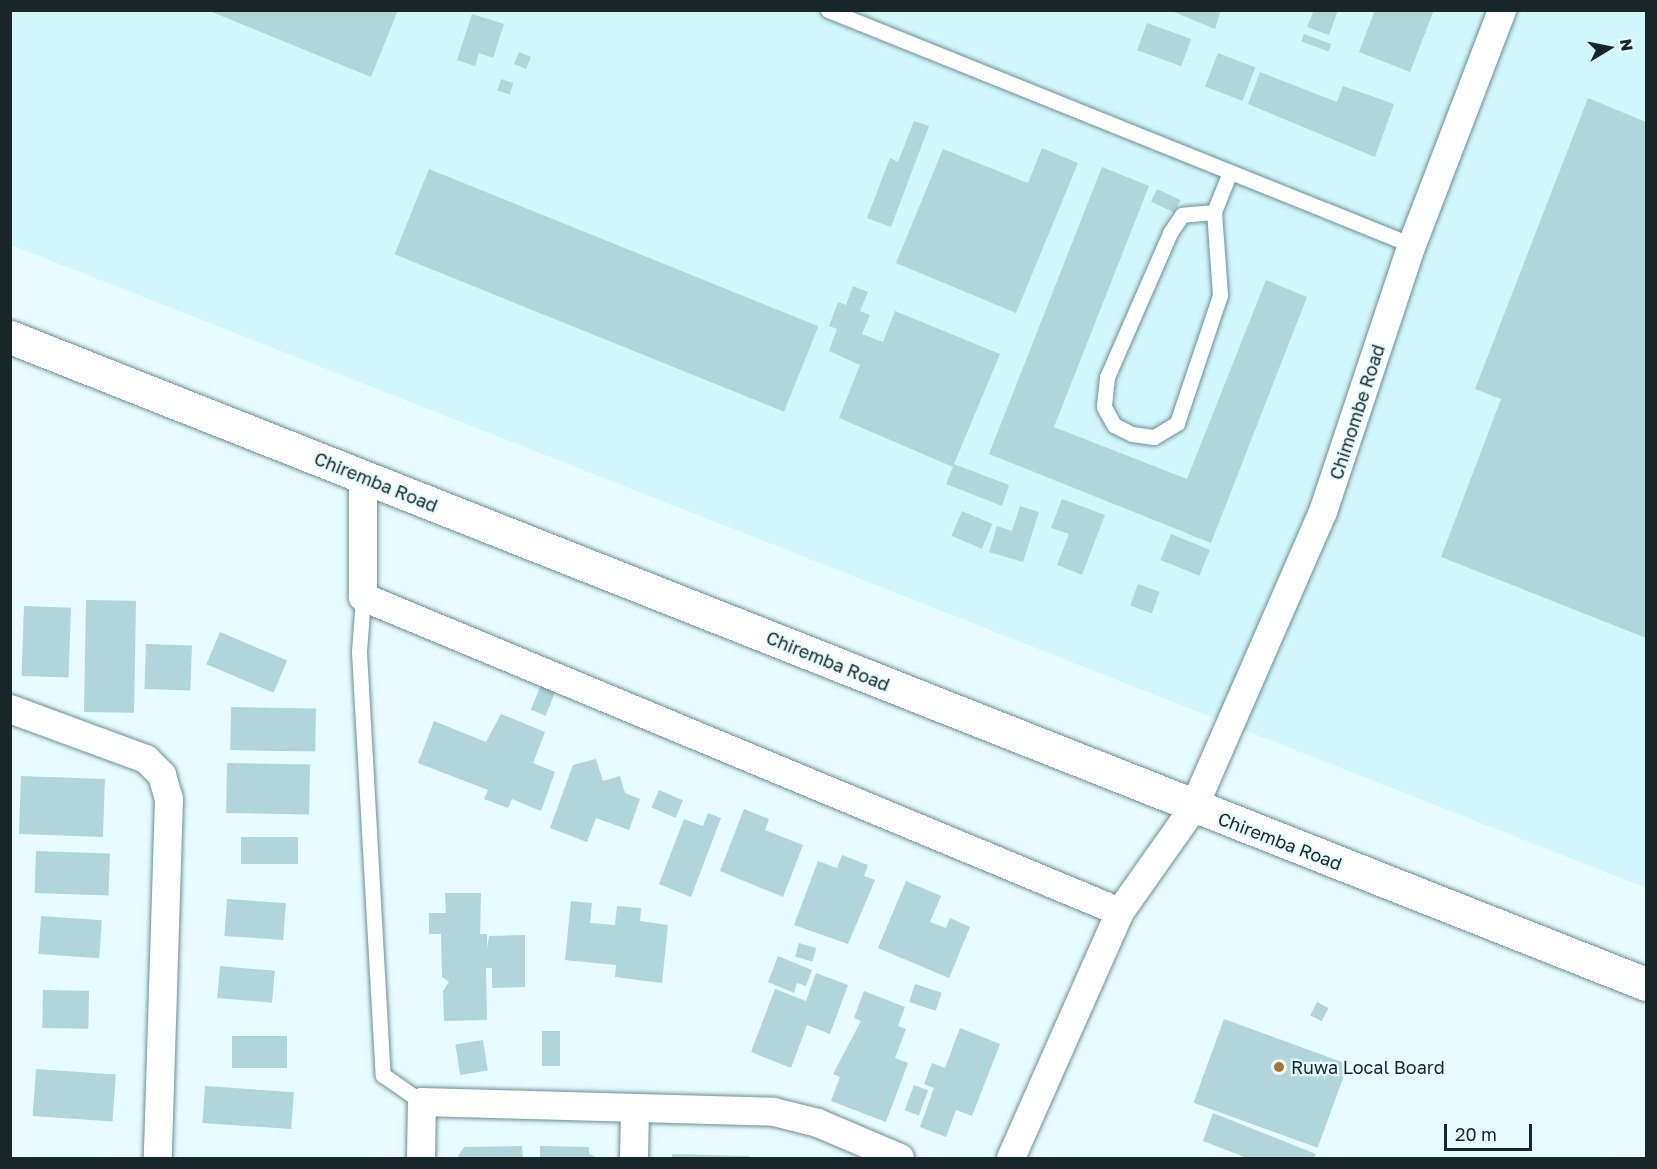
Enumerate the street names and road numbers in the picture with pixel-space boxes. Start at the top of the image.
street label: Chimombe Road [1325,342,1389,482]
street label: Chiremba Road [311,447,441,517]
street label: Chiremba Road [763,626,893,696]
street label: Chiremba Road [1215,807,1345,875]

